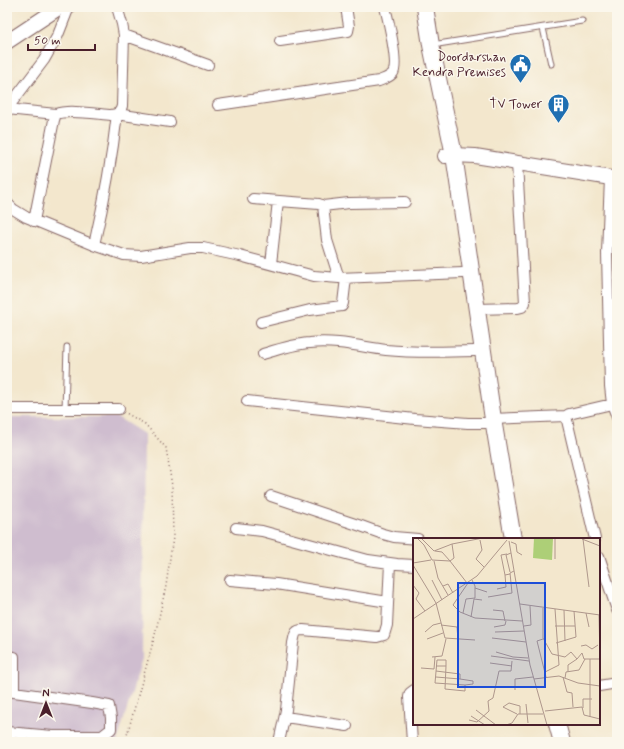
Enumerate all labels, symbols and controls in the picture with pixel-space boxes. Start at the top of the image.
scale bar [28,26,95,52]
text: 50 m [34,33,61,49]
place label: Doordarshan Kendra Premises [412,49,506,81]
public building icon: Doordarshan Kendra Premises [508,51,534,84]
building icon: TV Tower [545,91,571,124]
place label: TV Tower [490,96,543,113]
inset map [413,538,600,725]
north arrow [26,683,66,723]
text: N [42,687,50,701]

